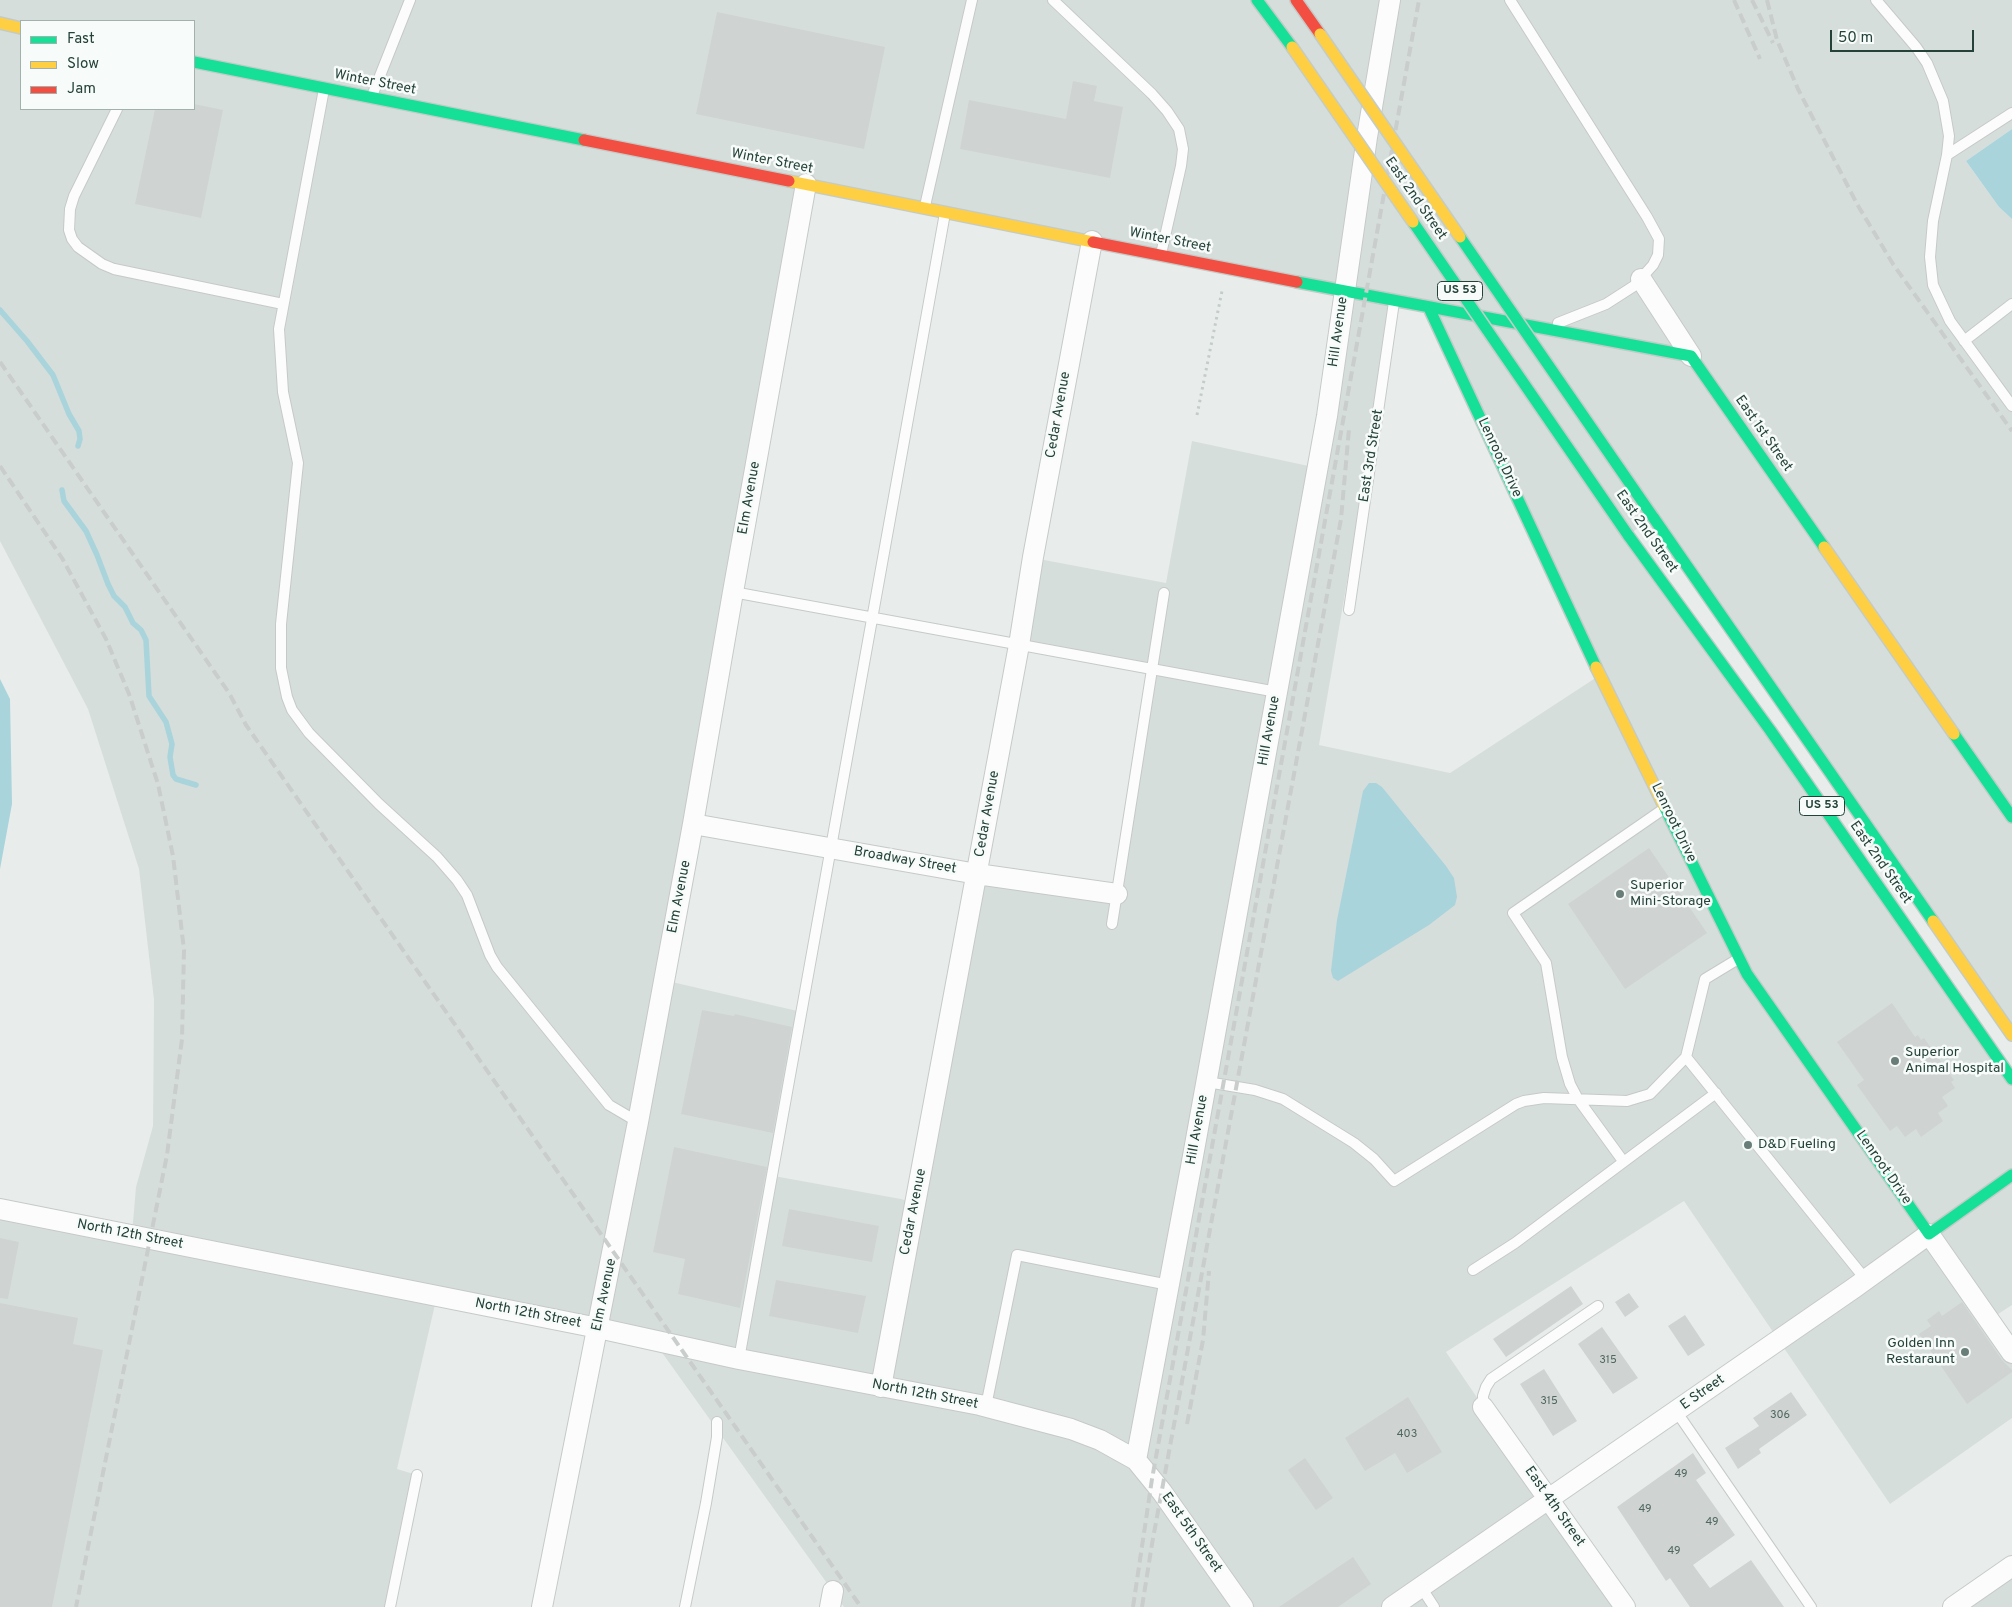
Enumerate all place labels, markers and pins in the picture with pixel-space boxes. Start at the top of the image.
place label: Superior Mini-Storage [1630,878,1711,910]
marker: Superior Mini-Storage [1614,888,1626,900]
place label: Superior Animal Hospital [1905,1045,2004,1078]
marker: Superior Animal Hospital [1889,1055,1901,1067]
place label: D&D Fueling [1758,1137,1836,1153]
marker: D&D Fueling [1742,1139,1754,1151]
place label: Golden Inn Restaraunt [1886,1336,1955,1368]
marker: Golden Inn Restaraunt [1959,1346,1971,1358]

